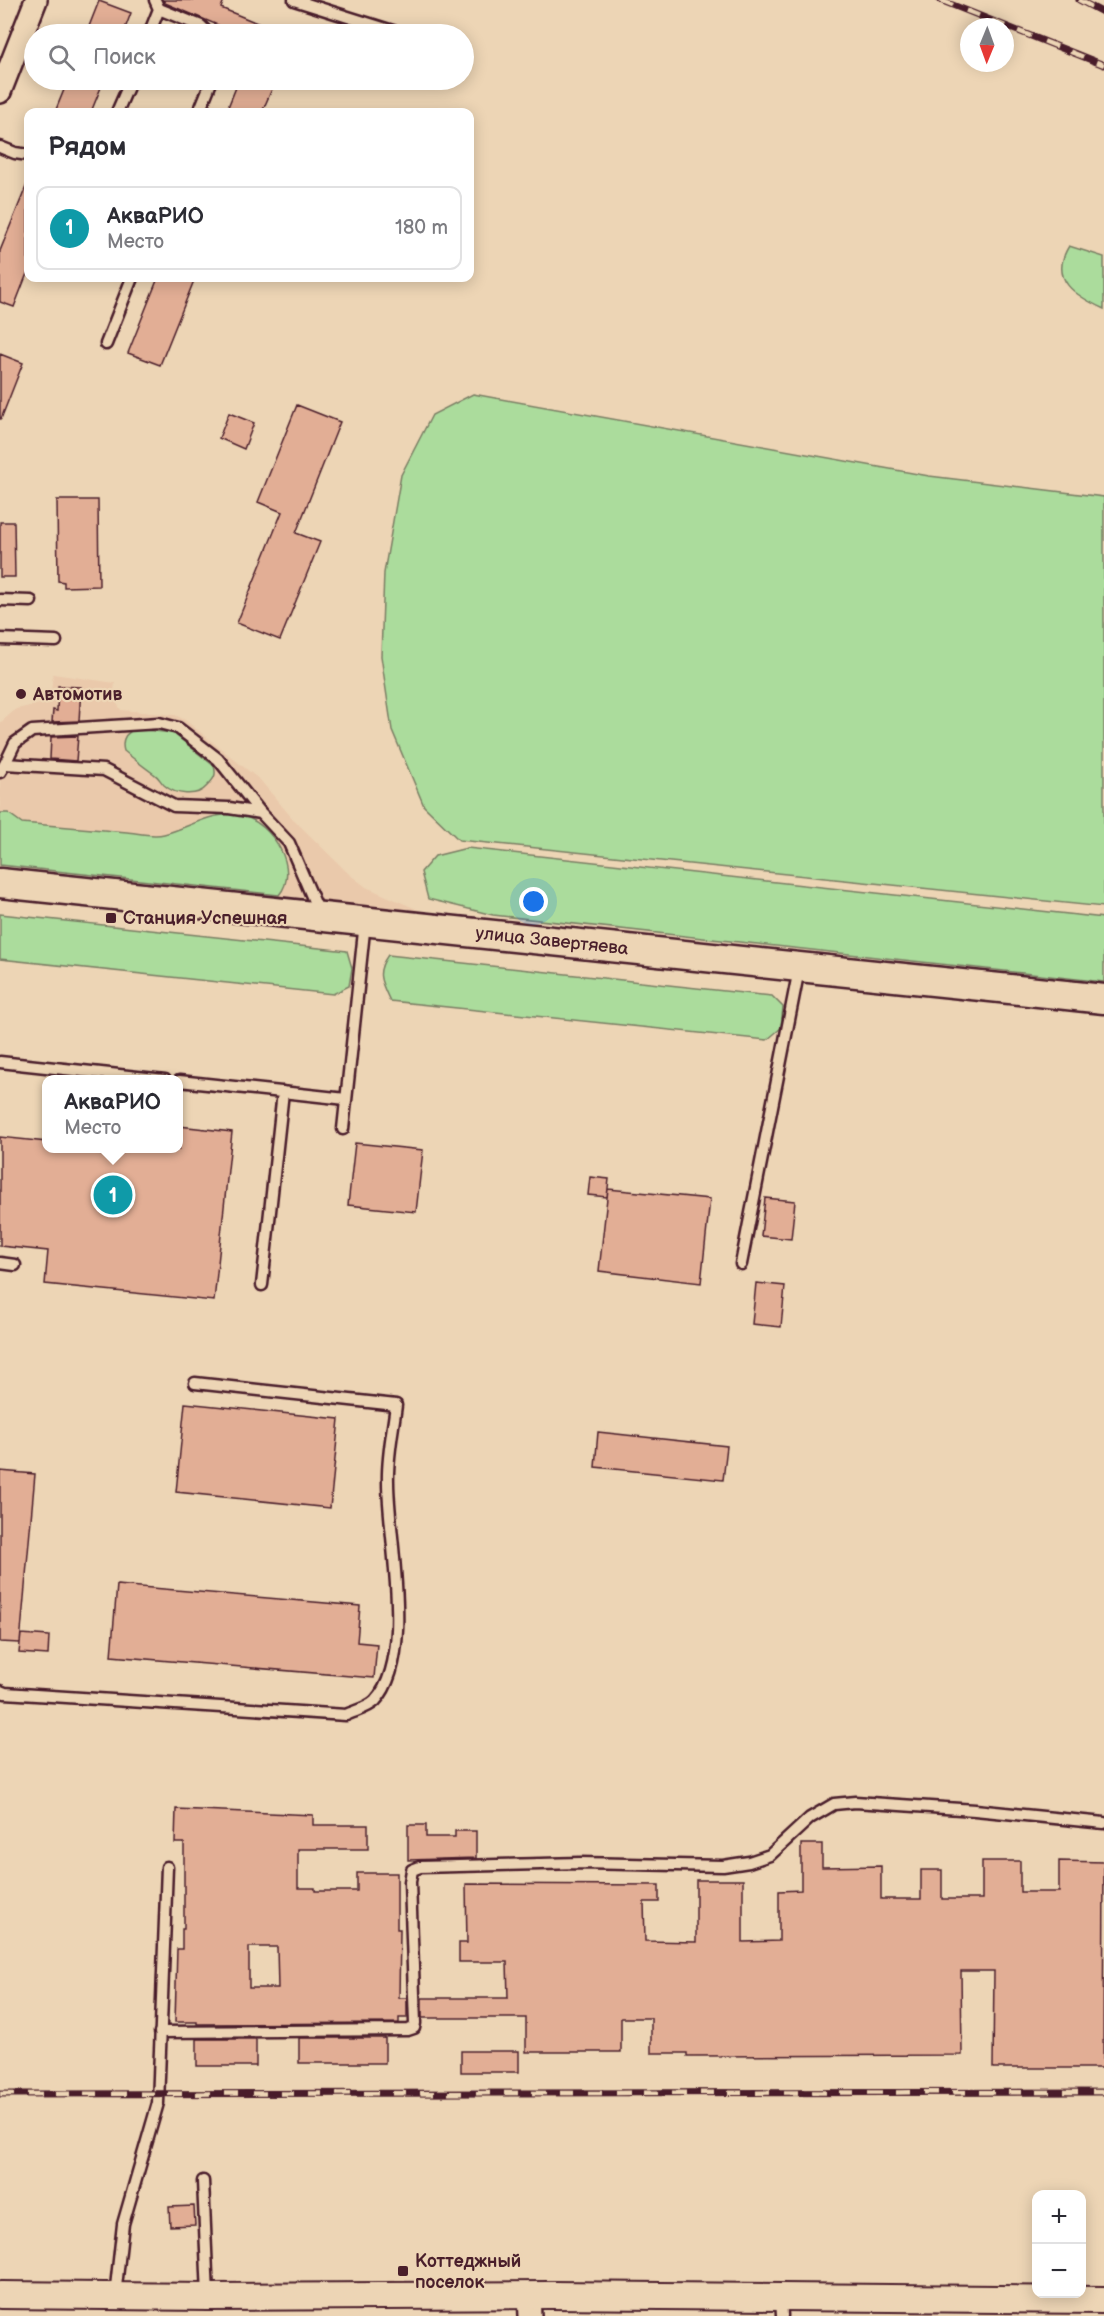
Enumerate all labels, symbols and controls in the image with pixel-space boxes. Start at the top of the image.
north arrow [960,18,1014,72]
search box [24,24,474,90]
icon: search [45,41,78,74]
text: Поиск [93,44,156,71]
text: Рядом [48,132,126,163]
text: АкваРИО [107,203,204,230]
text: 1 [65,216,74,240]
text: 180 m [395,216,448,240]
text: Место [107,230,164,254]
place label: Автомотив [32,684,122,705]
marker: Автомотив [14,687,28,701]
your location [519,887,548,916]
place label: Станция Успешная [123,908,287,929]
marker: Станция Успешная [104,911,118,925]
street label: улица Завертяева [475,923,630,960]
popup [42,1075,183,1153]
text: АкваРИО [64,1089,161,1116]
text: Место [64,1116,121,1140]
pin: 1 [94,1172,132,1218]
map controls [1032,2190,1086,2298]
button: + [1032,2190,1086,2244]
button: − [1032,2244,1086,2298]
place label: Коттеджный поселок [415,2251,521,2293]
marker: Коттеджный поселок [396,2264,410,2278]

